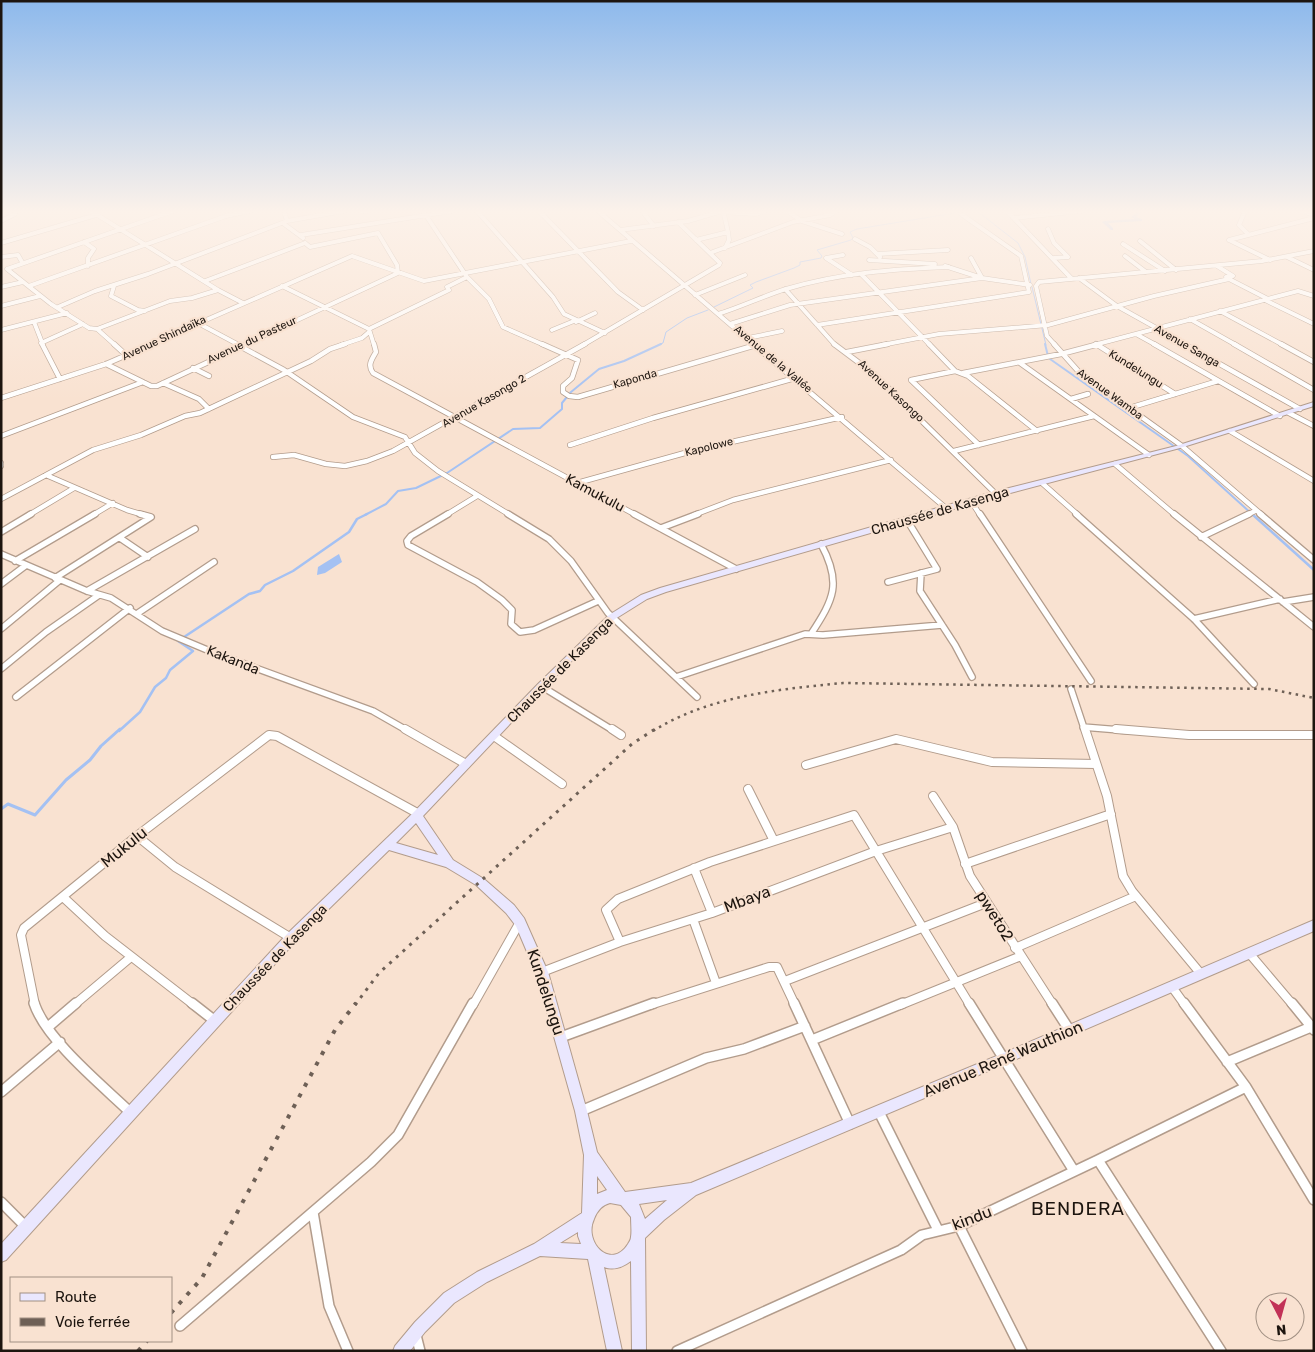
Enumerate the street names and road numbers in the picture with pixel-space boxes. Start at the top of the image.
street label: Avenue Shindaïka [120,313,208,363]
street label: Avenue du Pasteur [205,313,299,366]
street label: Avenue de la Vallée [731,322,815,396]
street label: Avenue Sanga [1152,322,1222,370]
street label: Kundelungu [1106,347,1166,391]
street label: Avenue Kasongo [855,357,927,425]
street label: Avenue Wamba [1075,366,1145,422]
street label: Kaponda [612,367,658,391]
street label: Avenue Kasongo 2 [440,372,528,430]
street label: Kapolowe [684,435,734,459]
street label: Kamukulu [563,470,627,516]
street label: Chaussée de Kasenga [869,483,1011,539]
street label: Chaussée de Kasenga [504,614,616,726]
street label: Kakanda [204,642,262,678]
street label: Mukulu [97,823,151,871]
street label: Mbaya [721,881,773,917]
street label: pweto2 [972,887,1018,945]
street label: Chaussée de Kasenga [219,901,331,1015]
street label: Kundelungu [523,947,569,1037]
street label: Avenue René Wauthion [920,1017,1086,1101]
street label: kindu [949,1202,995,1234]

